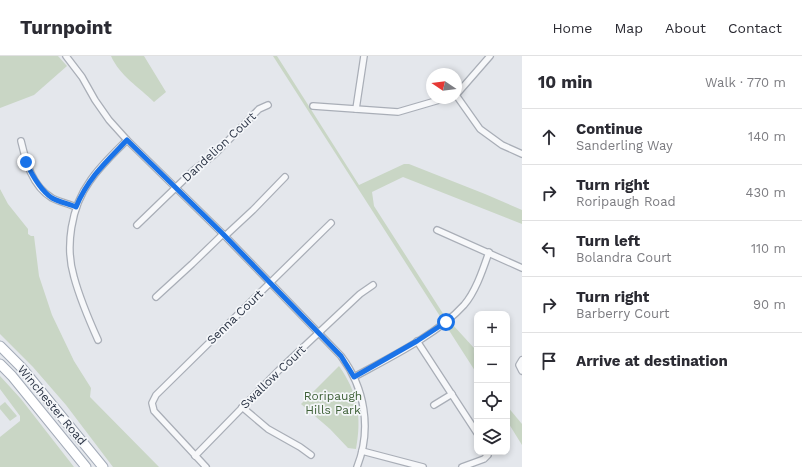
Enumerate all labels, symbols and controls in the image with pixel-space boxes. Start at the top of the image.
text: Turnpoint [20,16,112,39]
text: Home [552,20,592,36]
text: Map [614,20,643,36]
text: About [665,20,706,36]
text: Contact [728,20,782,36]
north arrow [426,68,462,104]
text: 10 min [538,72,593,92]
text: Walk · 770 m [705,75,786,90]
street label: Dandelion Court [179,109,259,185]
text: Continue [576,120,643,138]
icon: ahead [538,126,560,148]
text: 140 m [748,129,786,144]
text: Sanderling Way [576,138,673,153]
route end [17,153,35,171]
text: Turn right [576,176,649,194]
icon: right [538,182,560,204]
text: 430 m [746,185,786,200]
text: Roripaugh Road [576,194,676,209]
text: Turn left [576,232,640,250]
icon: left [538,238,560,260]
text: 110 m [751,241,786,256]
text: Bolandra Court [576,250,672,265]
street label: Senna Court [204,287,266,347]
text: Turn right [576,288,649,306]
icon: right [538,294,560,316]
text: 90 m [753,297,786,312]
text: Barberry Court [576,306,669,321]
map controls [474,311,510,455]
button: + [474,311,510,347]
route start [437,313,455,331]
street label: Swallow Court [238,342,308,412]
button: − [474,347,510,383]
icon: arrive [538,350,560,372]
text: Arrive at destination [576,352,728,370]
street label: Winchester Road [15,362,89,448]
button: locate [474,383,510,419]
park label: Roripaugh Hills Park [304,389,362,417]
button: layers [474,419,510,455]

